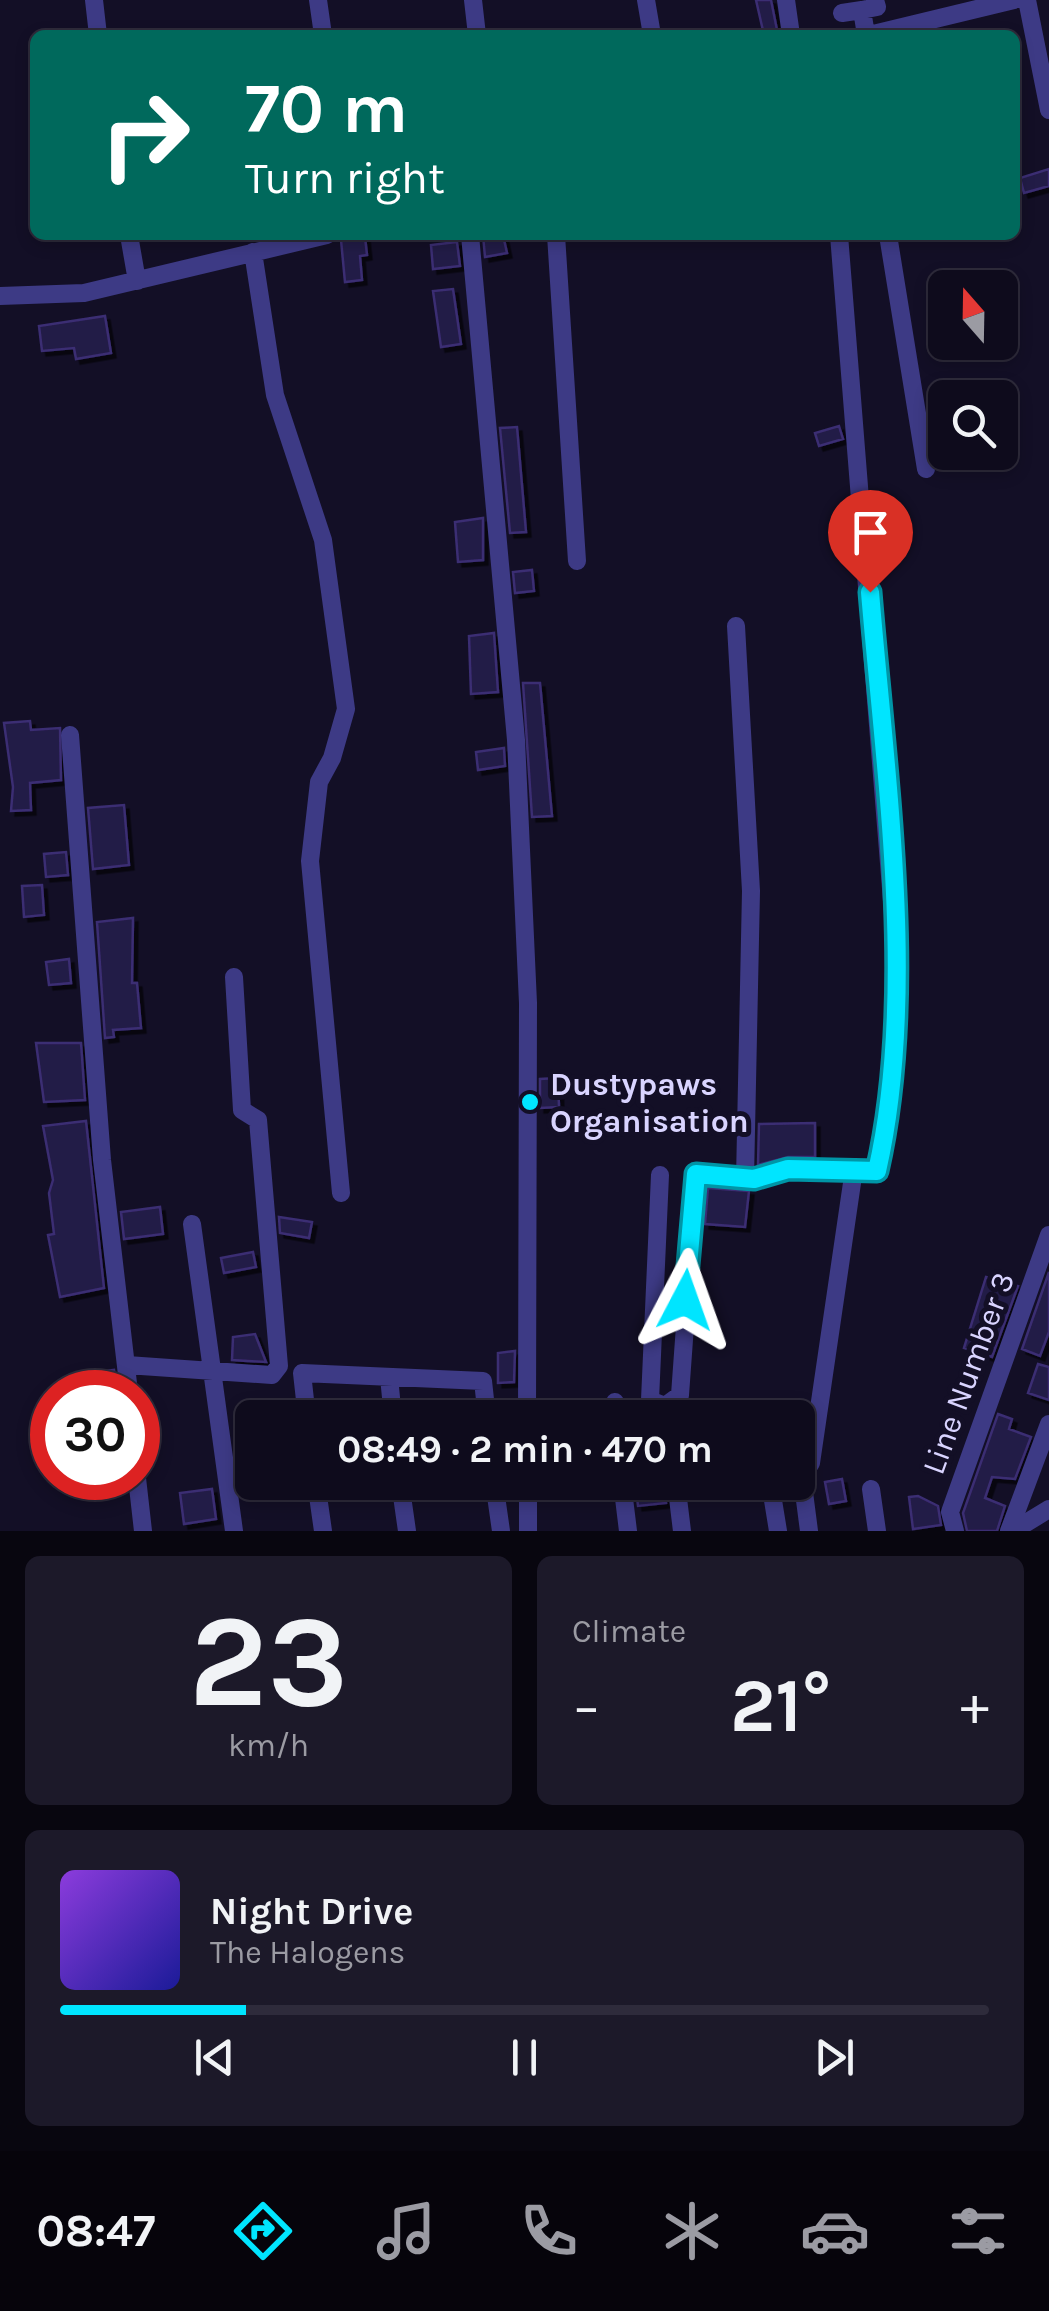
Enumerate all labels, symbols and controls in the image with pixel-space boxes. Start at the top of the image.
text: 70 m [245,68,408,150]
icon: right [80,70,210,200]
text: Turn right [245,152,445,204]
north arrow [928,270,1018,360]
map controls [928,270,1018,470]
button: search [928,380,1018,470]
pin [828,490,913,593]
icon: arrive [843,505,898,560]
place label: Dustypaws Organisation [550,1066,749,1140]
marker: Dustypaws Organisation [519,1091,541,1113]
position arrow [633,1248,737,1352]
street label: Line Number 3 [915,1267,1022,1479]
speed limit sign: 30 [30,1370,160,1500]
text: 08:49 · 2 min · 470 m [337,1427,713,1472]
text: 23 [189,1586,348,1738]
text: Climate [572,1613,686,1650]
text: 21° [730,1662,831,1750]
text: − [572,1674,601,1738]
text: + [960,1674,989,1738]
text: km/h [228,1727,309,1764]
text: Night Drive [210,1889,413,1934]
text: The Halogens [210,1934,405,1971]
icon: previous [187,2030,242,2085]
icon: pause [497,2030,552,2085]
icon: next [807,2030,862,2085]
icon: directions [228,2196,298,2266]
icon: music [371,2196,441,2266]
icon: phone [514,2196,584,2266]
icon: climate [657,2196,727,2266]
icon: car [800,2196,870,2266]
icon: filters [943,2196,1013,2266]
text: 08:47 [36,2205,155,2257]

